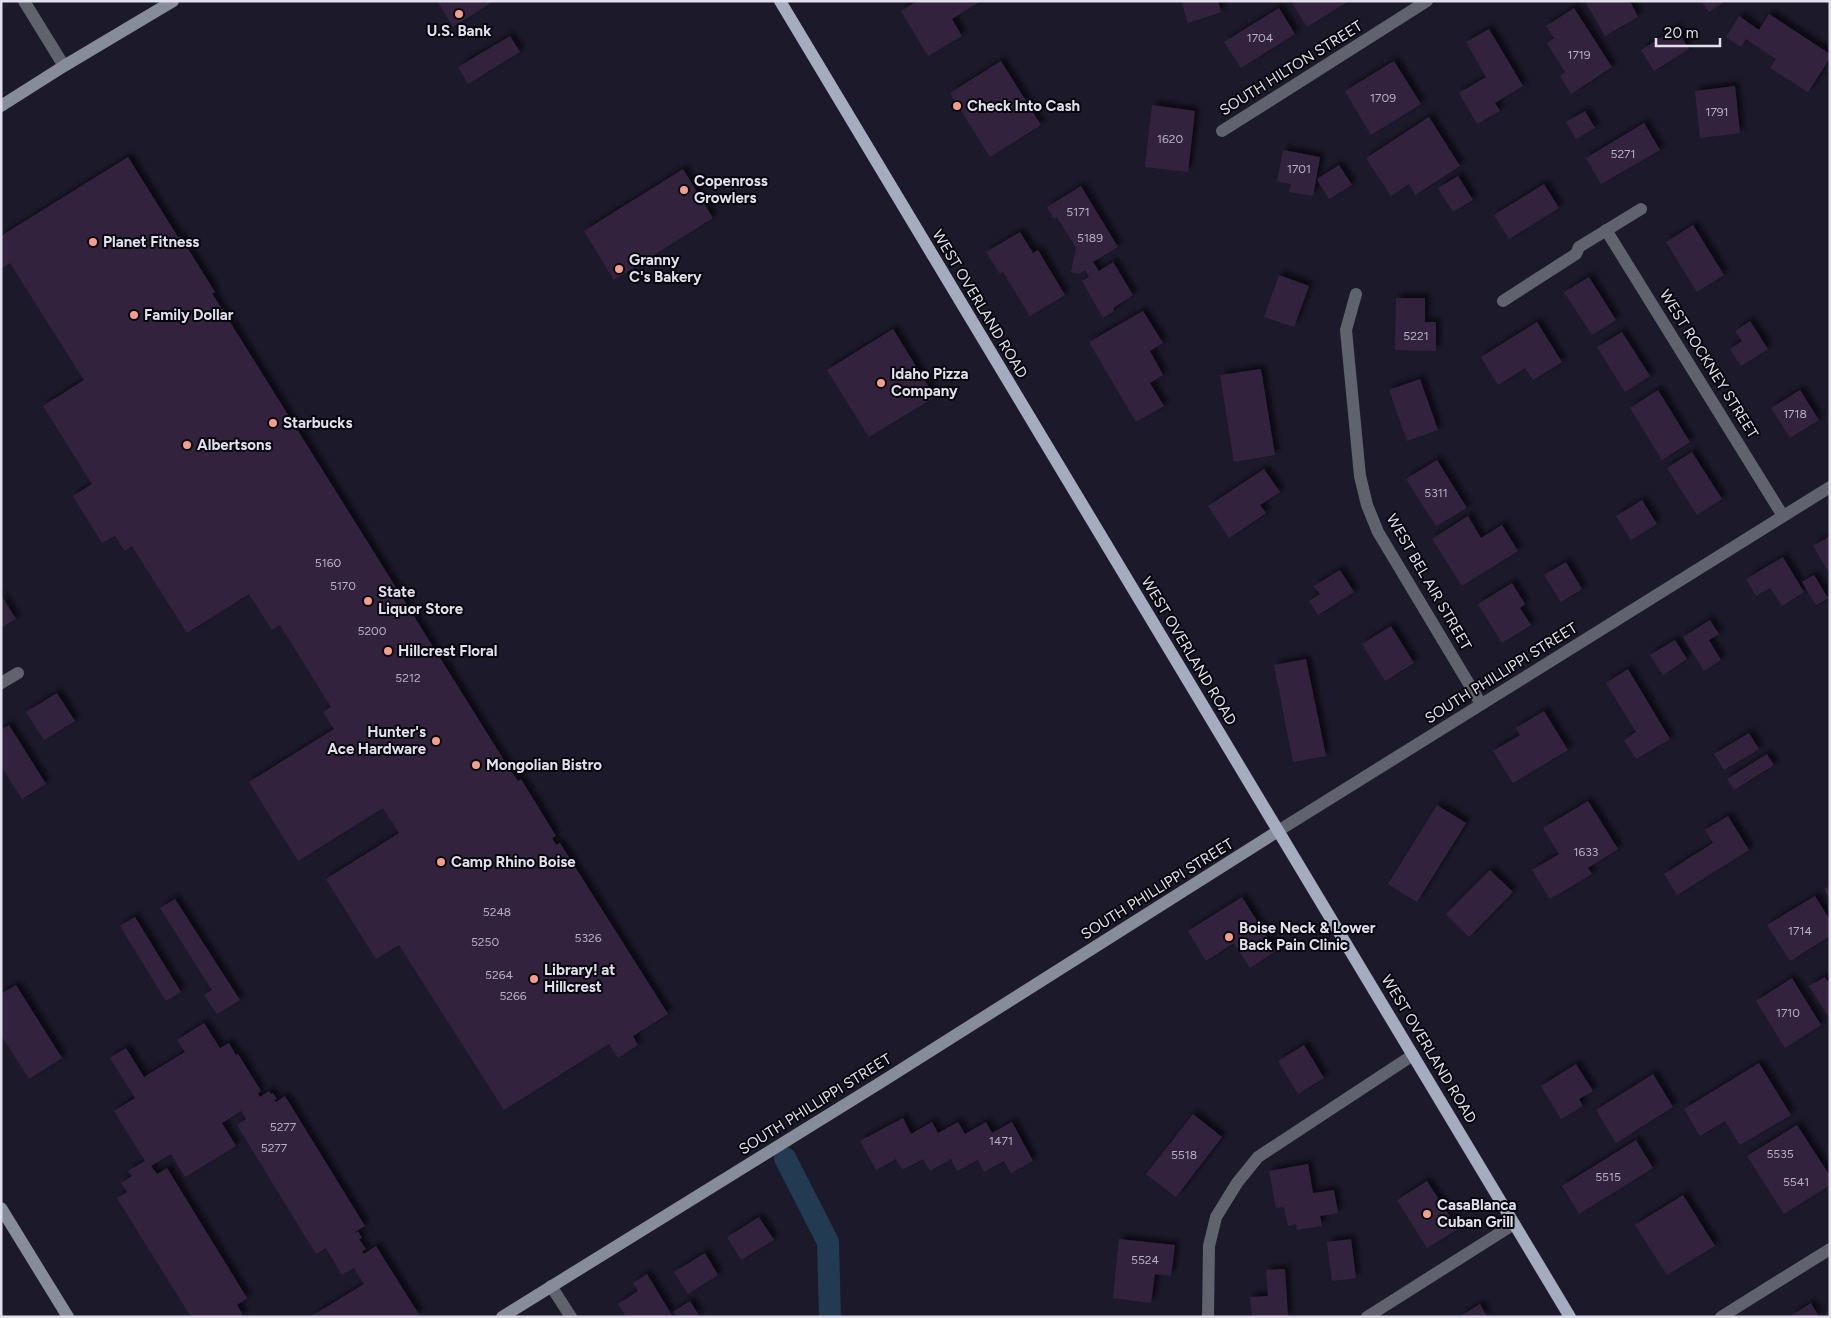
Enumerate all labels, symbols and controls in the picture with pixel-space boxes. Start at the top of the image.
marker: U.S. Bank [453,8,465,20]
scale bar [1656,15,1720,47]
street label: SOUTH HILTON STREET [1216,16,1366,119]
place label: U.S. Bank [427,22,491,40]
text: 20 m [1664,24,1698,42]
house number: 1704 [1247,31,1274,45]
house number: 1719 [1567,48,1591,62]
house number: 1709 [1370,91,1396,105]
place label: Check Into Cash [967,97,1080,115]
marker: Check Into Cash [951,100,963,112]
house number: 1791 [1705,105,1729,119]
house number: 1620 [1157,132,1183,146]
house number: 5271 [1610,147,1636,161]
house number: 1701 [1287,162,1311,176]
place label: Copenross Growlers [694,172,768,207]
marker: Copenross Growlers [678,184,690,196]
house number: 5171 [1066,205,1090,219]
street label: WEST OVERLAND ROAD [929,227,1031,381]
house number: 5189 [1077,231,1103,245]
place label: Planet Fitness [103,233,199,251]
marker: Planet Fitness [87,236,99,248]
place label: Granny C's Bakery [629,251,702,286]
marker: Granny C's Bakery [613,263,625,275]
street label: WEST ROCKNEY STREET [1656,286,1762,442]
place label: Family Dollar [144,306,234,324]
marker: Family Dollar [128,309,140,321]
house number: 5221 [1403,329,1429,343]
place label: Idaho Pizza Company [891,365,968,400]
marker: Idaho Pizza Company [875,377,887,389]
house number: 1718 [1783,407,1807,421]
place label: Starbucks [283,414,352,432]
marker: Starbucks [267,417,279,429]
place label: Albertsons [197,436,272,454]
marker: Albertsons [181,439,193,451]
house number: 5311 [1424,486,1448,500]
street label: WEST BEL AIR STREET [1383,511,1476,654]
house number: 5160 [315,556,341,570]
street label: WEST OVERLAND ROAD [1138,574,1240,728]
house number: 5170 [330,579,356,593]
place label: State Liquor Store [378,583,464,618]
marker: State Liquor Store [362,595,374,607]
street label: SOUTH PHILLIPPI STREET [1421,618,1581,727]
house number: 5200 [358,624,387,638]
place label: Hillcrest Floral [398,642,497,660]
marker: Hillcrest Floral [382,645,394,657]
house number: 5212 [395,671,421,685]
place label: Hunter's Ace Hardware [327,723,427,758]
marker: Hunter's Ace Hardware [430,735,442,747]
place label: Mongolian Bistro [486,756,602,774]
marker: Mongolian Bistro [470,759,482,771]
street label: SOUTH PHILLIPPI STREET [1077,834,1237,943]
house number: 1633 [1574,845,1598,859]
place label: Camp Rhino Boise [451,853,576,871]
marker: Camp Rhino Boise [435,856,447,868]
house number: 5248 [483,905,511,919]
place label: Boise Neck & Lower Back Pain Clinic [1239,919,1376,954]
house number: 1714 [1788,924,1812,938]
house number: 5326 [575,931,602,945]
marker: Boise Neck & Lower Back Pain Clinic [1223,931,1235,943]
house number: 5250 [471,935,499,949]
place label: Library! at Hillcrest [544,961,615,996]
house number: 5264 [485,968,513,982]
street label: WEST OVERLAND ROAD [1378,972,1480,1126]
marker: Library! at Hillcrest [528,973,540,985]
house number: 5266 [499,989,527,1003]
house number: 1710 [1776,1006,1800,1020]
street label: SOUTH PHILLIPPI STREET [735,1049,895,1158]
house number: 5277 [270,1120,297,1134]
house number: 1471 [989,1134,1013,1148]
house number: 5277 [261,1141,288,1155]
house number: 5535 [1766,1147,1794,1161]
house number: 5518 [1171,1148,1197,1162]
house number: 5515 [1595,1170,1621,1184]
house number: 5541 [1783,1175,1809,1189]
place label: CasaBlanca Cuban Grill [1437,1196,1516,1231]
marker: CasaBlanca Cuban Grill [1421,1208,1433,1220]
house number: 5524 [1131,1253,1160,1267]

